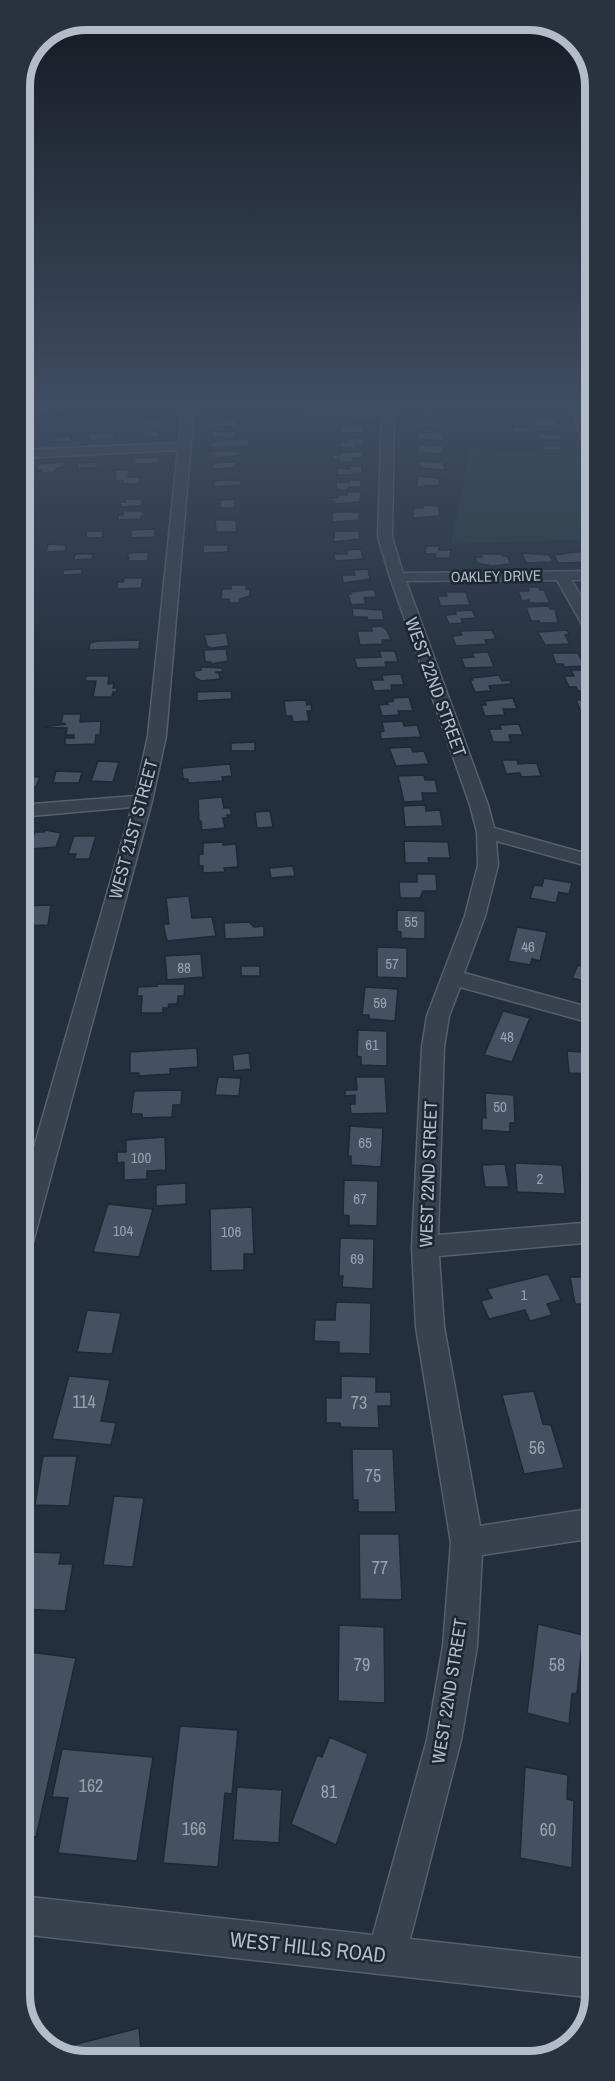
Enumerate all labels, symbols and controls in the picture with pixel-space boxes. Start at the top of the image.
street label: OAKLEY DRIVE [451,565,541,587]
street label: WEST 22ND STREET [399,614,473,760]
street label: WEST 21ST STREET [102,756,164,902]
house number: 55 [404,911,418,932]
house number: 46 [521,936,535,957]
house number: 57 [385,953,399,974]
house number: 88 [177,957,191,978]
house number: 59 [373,992,387,1013]
house number: 48 [500,1026,514,1047]
house number: 61 [365,1034,379,1055]
house number: 50 [493,1096,507,1117]
street label: WEST 22ND STREET [413,1100,443,1248]
house number: 65 [358,1132,372,1153]
house number: 100 [131,1147,151,1168]
house number: 2 [537,1168,544,1189]
house number: 67 [353,1188,367,1209]
house number: 104 [113,1220,133,1241]
house number: 106 [221,1221,241,1242]
house number: 69 [350,1248,364,1269]
house number: 1 [521,1284,528,1305]
house number: 114 [72,1389,96,1414]
house number: 73 [351,1390,367,1415]
house number: 56 [529,1435,545,1460]
house number: 75 [365,1463,381,1488]
house number: 77 [372,1555,388,1580]
street label: WEST 22ND STREET [425,1617,473,1765]
house number: 79 [354,1652,370,1677]
house number: 58 [549,1652,565,1677]
house number: 162 [79,1773,103,1798]
house number: 81 [321,1779,338,1804]
house number: 166 [182,1816,206,1841]
house number: 60 [540,1817,556,1842]
street label: WEST HILLS ROAD [229,1924,387,1970]

